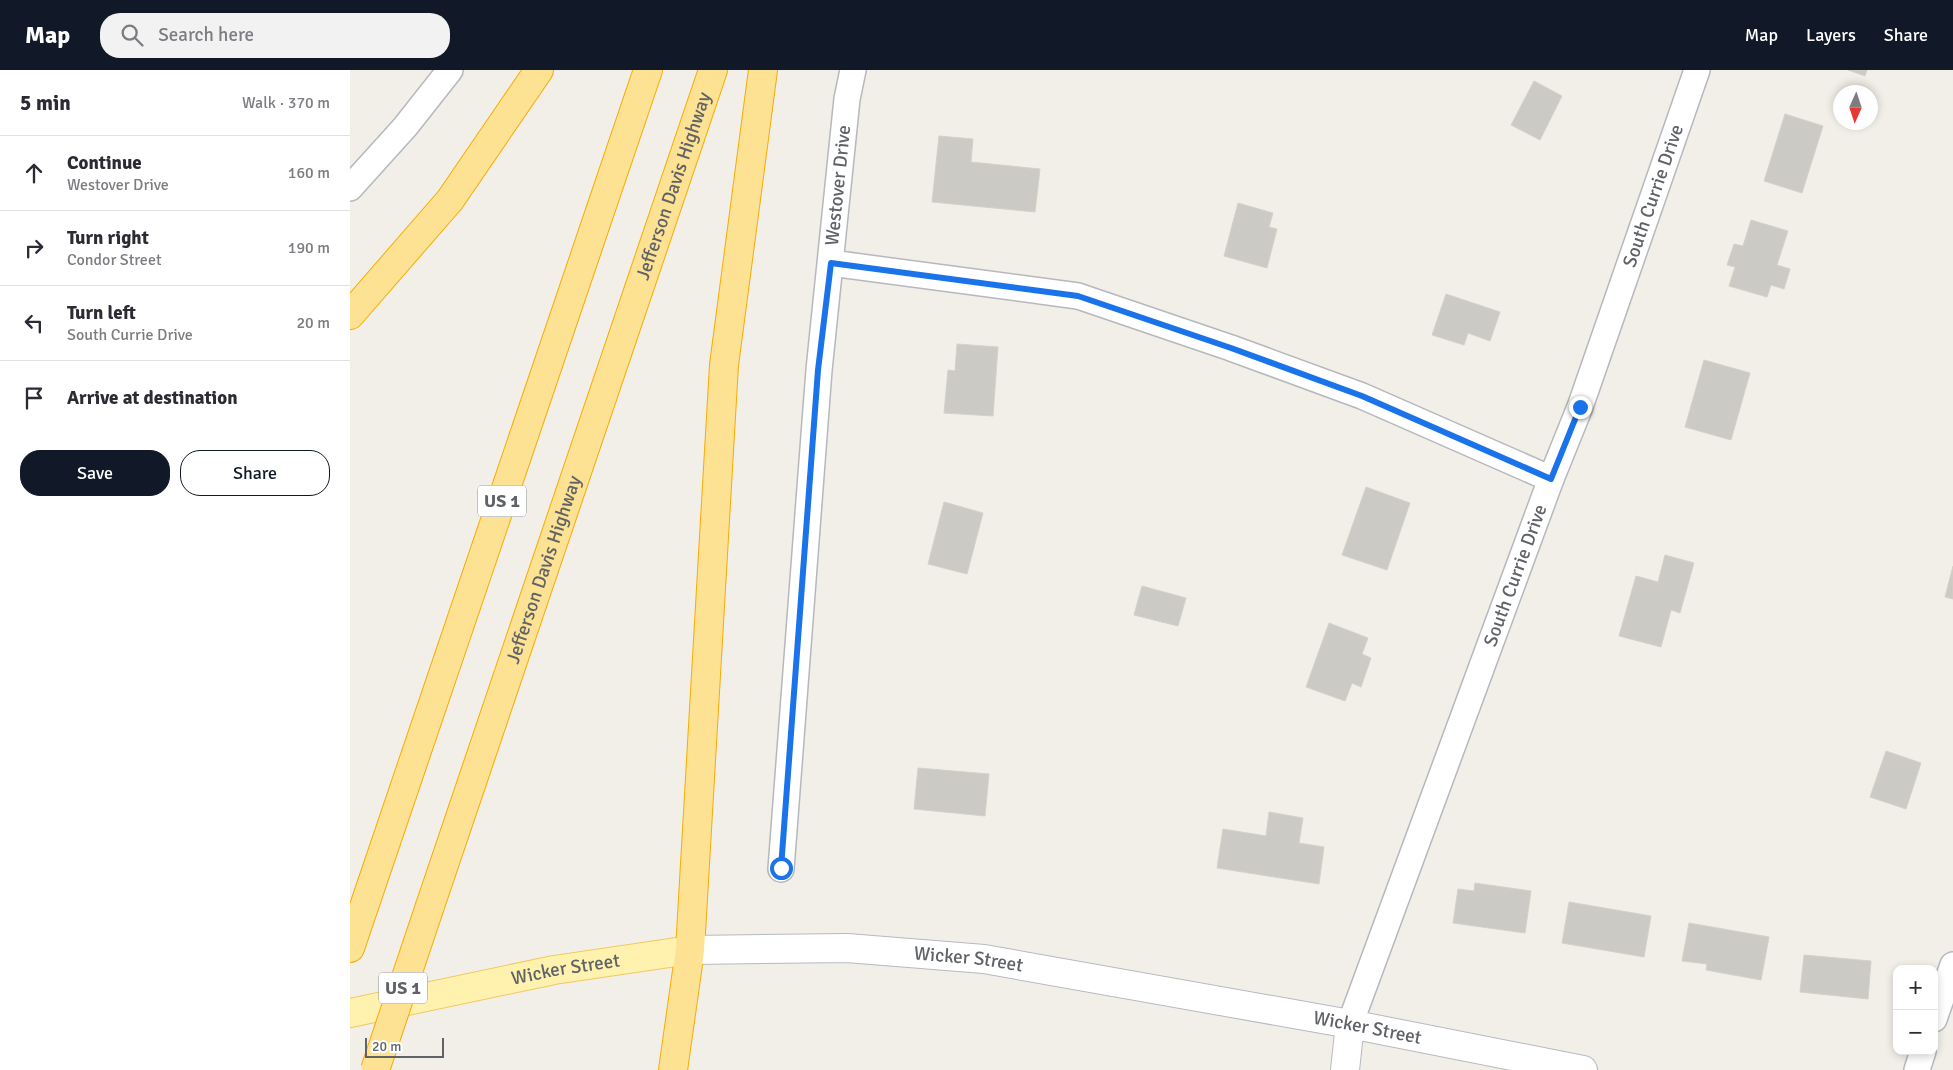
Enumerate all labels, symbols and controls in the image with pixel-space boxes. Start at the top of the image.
search box [100,13,450,58]
text: Map [25,20,70,50]
icon: search [118,21,146,49]
text: Search here [158,23,254,47]
text: Map [1745,24,1778,46]
text: Layers [1806,24,1856,46]
text: Share [1884,24,1928,46]
north arrow [1833,85,1878,130]
street label: Jefferson Davis Highway [631,89,717,283]
text: 5 min [20,90,71,116]
text: Walk · 370 m [242,93,330,113]
street label: South Currie Drive [1617,121,1689,270]
street label: Westover Drive [820,124,856,247]
text: Continue [67,151,142,175]
icon: ahead [20,159,48,187]
text: 160 m [288,163,330,183]
text: Westover Drive [67,175,169,195]
text: Turn right [67,226,149,250]
icon: right [20,234,48,262]
text: 190 m [288,238,330,258]
text: Condor Street [67,250,162,270]
text: Turn left [67,301,136,325]
icon: left [20,309,48,337]
text: 20 m [296,313,330,333]
text: South Currie Drive [67,325,193,345]
icon: arrive [20,384,48,412]
text: Arrive at destination [67,386,238,410]
route end [1569,396,1592,419]
button: Save [20,450,170,496]
button: Share [180,450,330,496]
street label: Jefferson Davis Highway [501,473,587,667]
road number: US 1 [478,486,526,516]
street label: South Currie Drive [1478,501,1553,650]
route start [770,857,793,880]
street label: Wicker Street [913,941,1025,978]
street label: Wicker Street [509,948,622,991]
map controls [1893,965,1938,1055]
button: + [1893,965,1938,1010]
road number: US 1 [379,972,427,1004]
street label: Wicker Street [1311,1006,1424,1050]
button: − [1893,1010,1938,1055]
scale bar [365,1035,444,1058]
text: 20 m [372,1038,401,1055]

